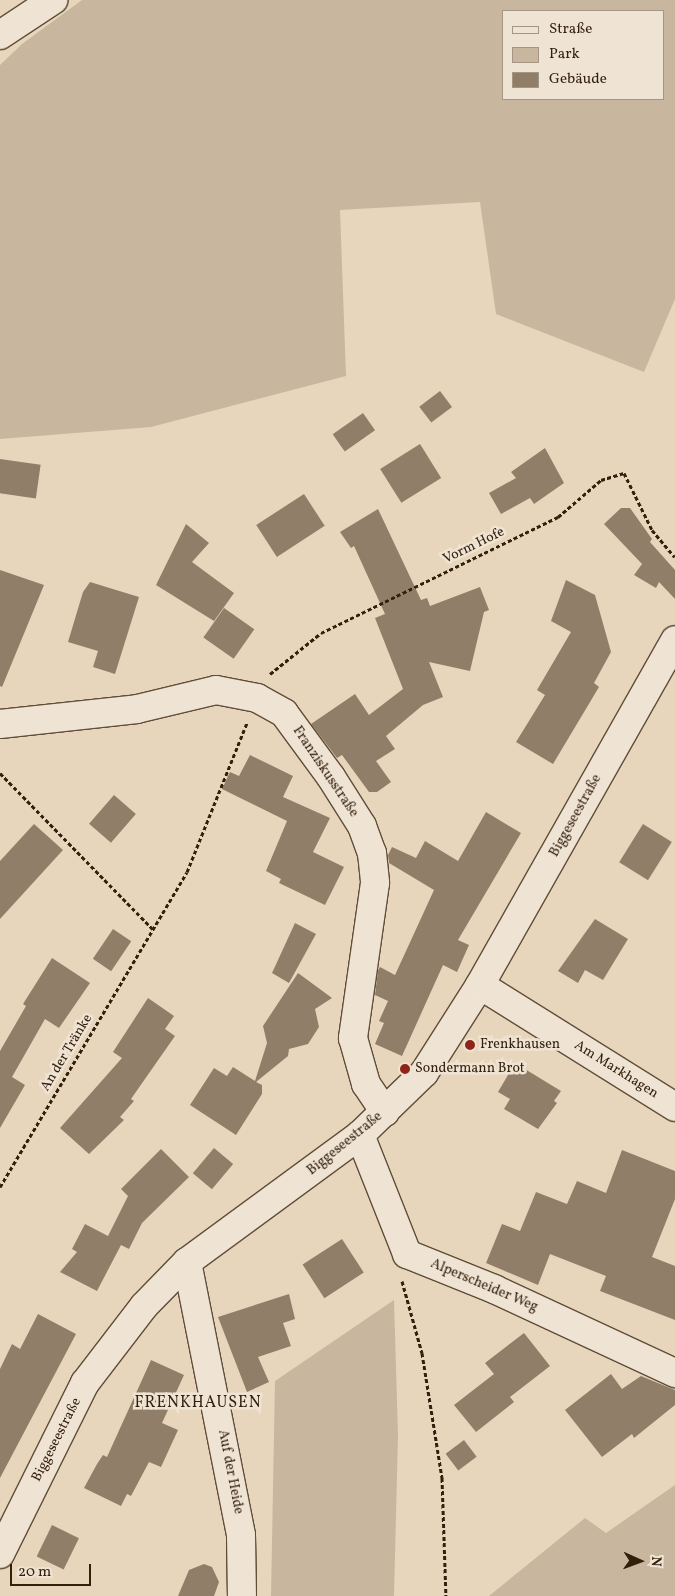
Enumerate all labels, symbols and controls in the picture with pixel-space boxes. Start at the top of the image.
legend [502,10,665,100]
text: Straße [549,19,592,40]
text: Park [549,44,580,65]
text: Gebäude [549,69,607,90]
street label: Vorm Hofe [441,524,507,568]
street label: Franziskusstraße [288,723,362,821]
street label: Biggeseestraße [546,772,606,860]
street label: An der Tränke [37,1011,97,1095]
place label: Frenkhausen [480,1037,560,1053]
street label: Am Markhagen [571,1037,661,1103]
marker: Frenkhausen [464,1039,476,1051]
place label: Sondermann Brot [415,1061,525,1077]
marker: Sondermann Brot [399,1063,411,1075]
street label: Biggeseestraße [304,1109,386,1179]
street label: Alperscheider Weg [428,1256,540,1316]
district label: FRENKHAUSEN [133,1393,263,1413]
street label: Biggeseestraße [29,1395,85,1485]
street label: Auf der Heide [214,1429,246,1515]
north arrow [615,1536,665,1586]
scale bar [12,1554,94,1586]
text: N [646,1556,665,1567]
text: 20 m [18,1562,51,1583]

